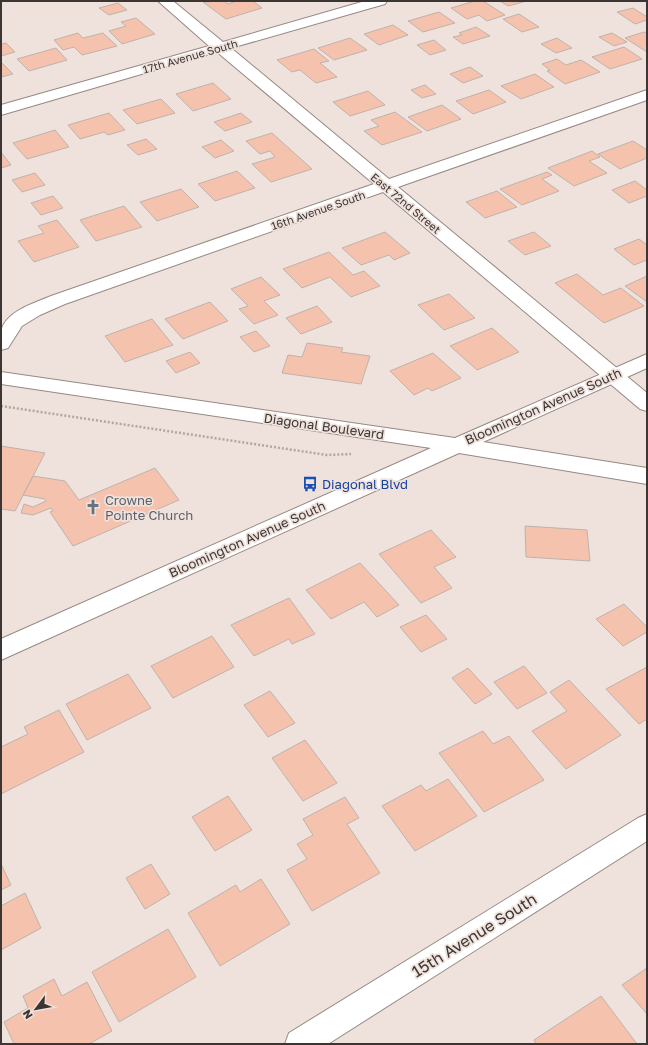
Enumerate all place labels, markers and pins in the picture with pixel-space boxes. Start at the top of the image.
bus stop icon: Diagonal Blvd [301,475,319,493]
place label: Diagonal Blvd [322,476,408,492]
place label: Crowne Pointe Church [105,492,193,523]
church icon: Crowne Pointe Church [84,498,102,516]

